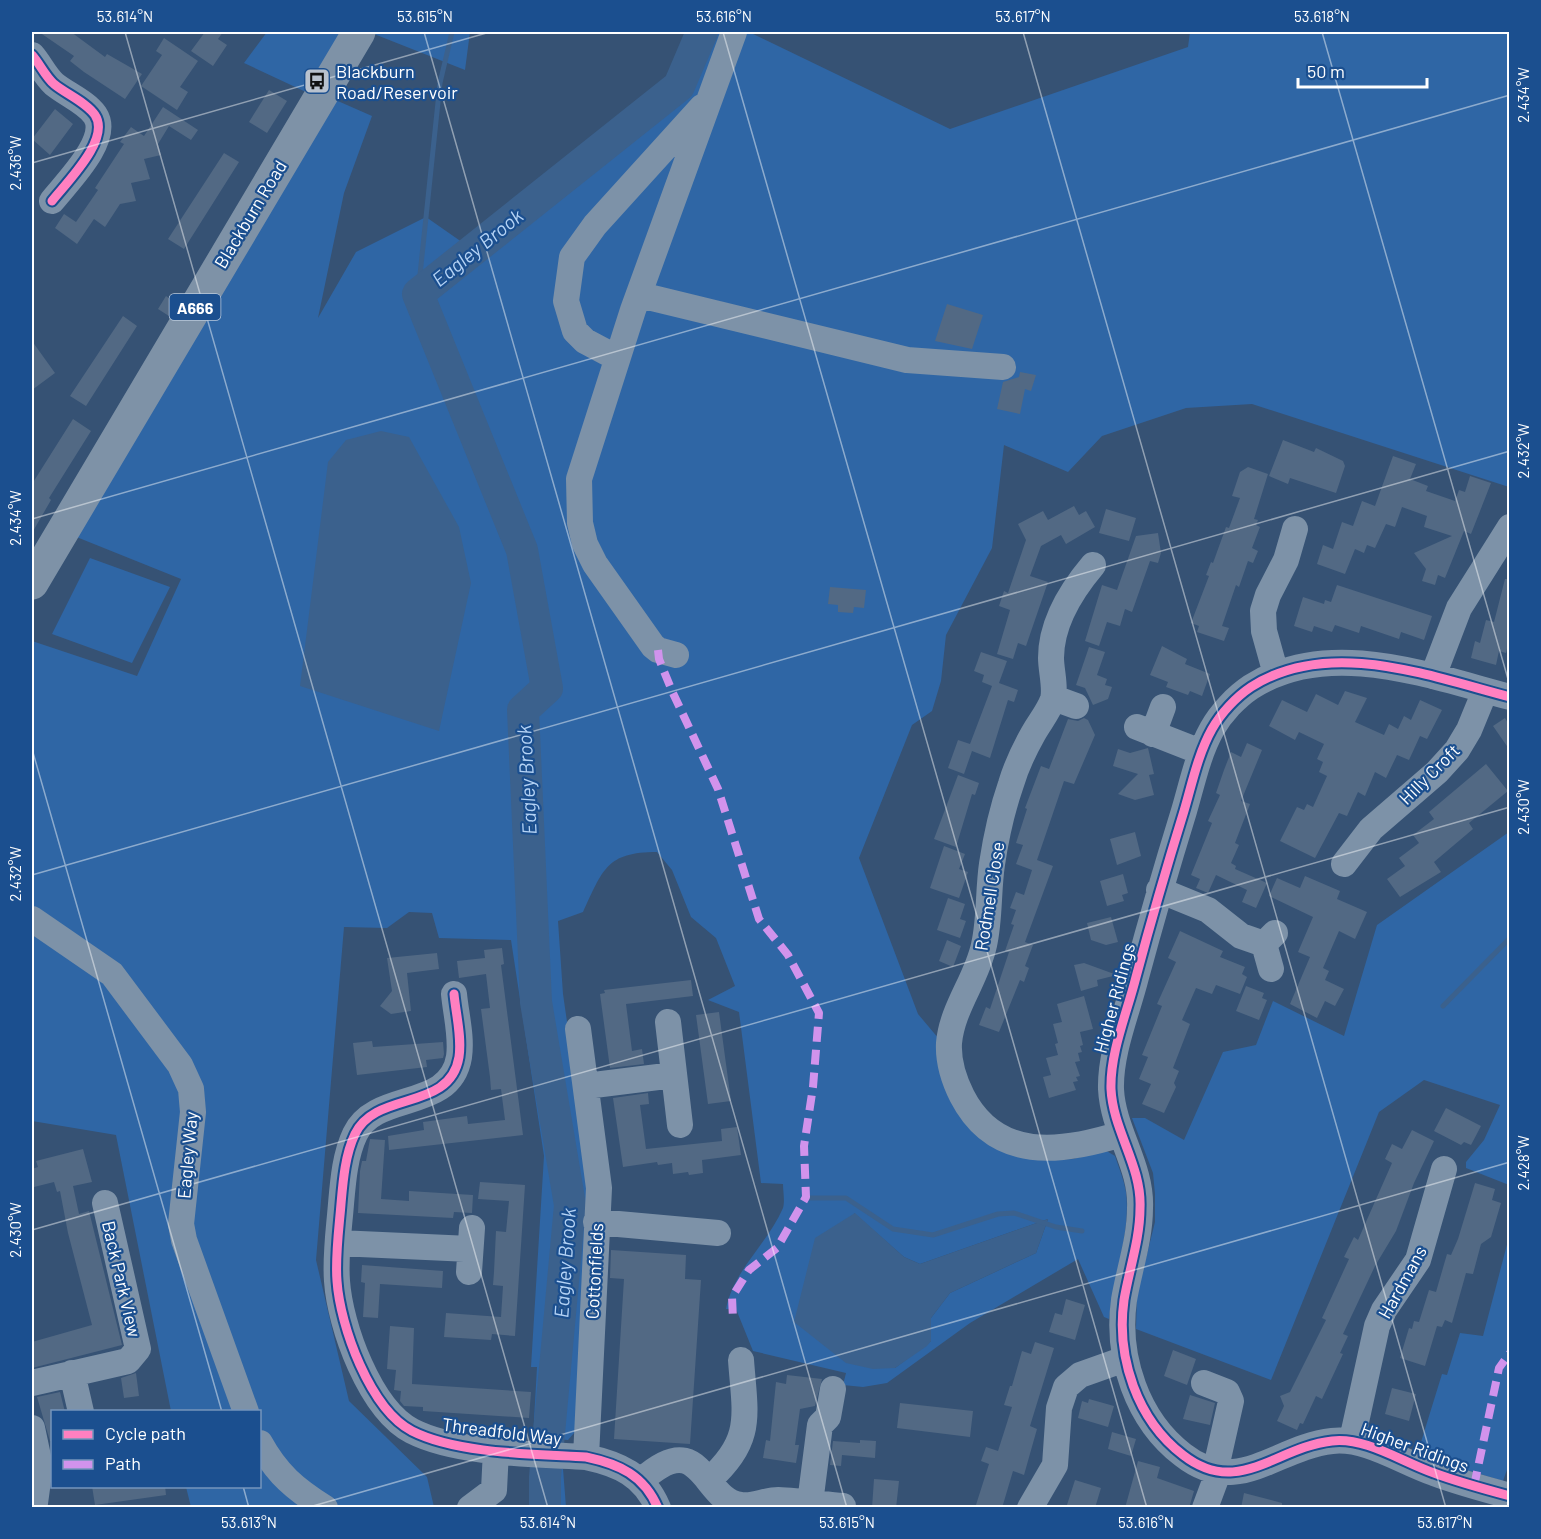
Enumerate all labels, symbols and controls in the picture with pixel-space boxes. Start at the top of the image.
text: 53.614°N [97,7,153,25]
text: 53.615°N [397,7,453,25]
text: 53.616°N [696,7,752,25]
text: 53.617°N [995,7,1051,25]
text: 53.618°N [1294,7,1350,25]
scale bar [1298,51,1427,89]
place label: Blackburn Road/Reservoir [336,60,458,103]
text: 50 m [1307,60,1345,82]
bus stop icon: Blackburn Road/Reservoir [302,66,332,96]
text: 2.434°W [1514,67,1532,123]
text: 2.436°W [6,136,24,190]
street label: Blackburn Road [209,156,291,272]
water label: Eagley Brook [427,203,528,291]
road number: A666 [170,294,220,320]
text: 2.432°W [1514,423,1532,479]
text: 2.434°W [6,490,24,546]
water label: Eagley Brook [511,724,541,836]
street label: Hilly Croft [1394,739,1464,809]
text: 2.430°W [1514,779,1532,835]
street label: Rodmell Close [970,840,1008,952]
text: 2.432°W [6,846,24,902]
street label: Higher Ridings [1089,940,1139,1056]
street label: Eagley Way [172,1110,202,1200]
text: 2.428°W [1514,1135,1532,1191]
text: 2.430°W [6,1202,24,1258]
water label: Eagley Brook [548,1207,580,1319]
street label: Back Park View [98,1219,146,1339]
street label: Cottonfields [580,1222,608,1320]
street label: Hardmans [1373,1242,1431,1322]
legend [51,1410,261,1488]
street label: Threadfold Way [441,1413,563,1449]
street label: Higher Ridings [1358,1417,1472,1477]
text: Cycle path [105,1422,186,1444]
text: Path [105,1452,141,1474]
text: 53.613°N [221,1513,277,1531]
text: 53.614°N [520,1513,576,1531]
text: 53.615°N [819,1513,875,1531]
text: 53.616°N [1118,1513,1174,1531]
text: 53.617°N [1417,1513,1473,1531]

